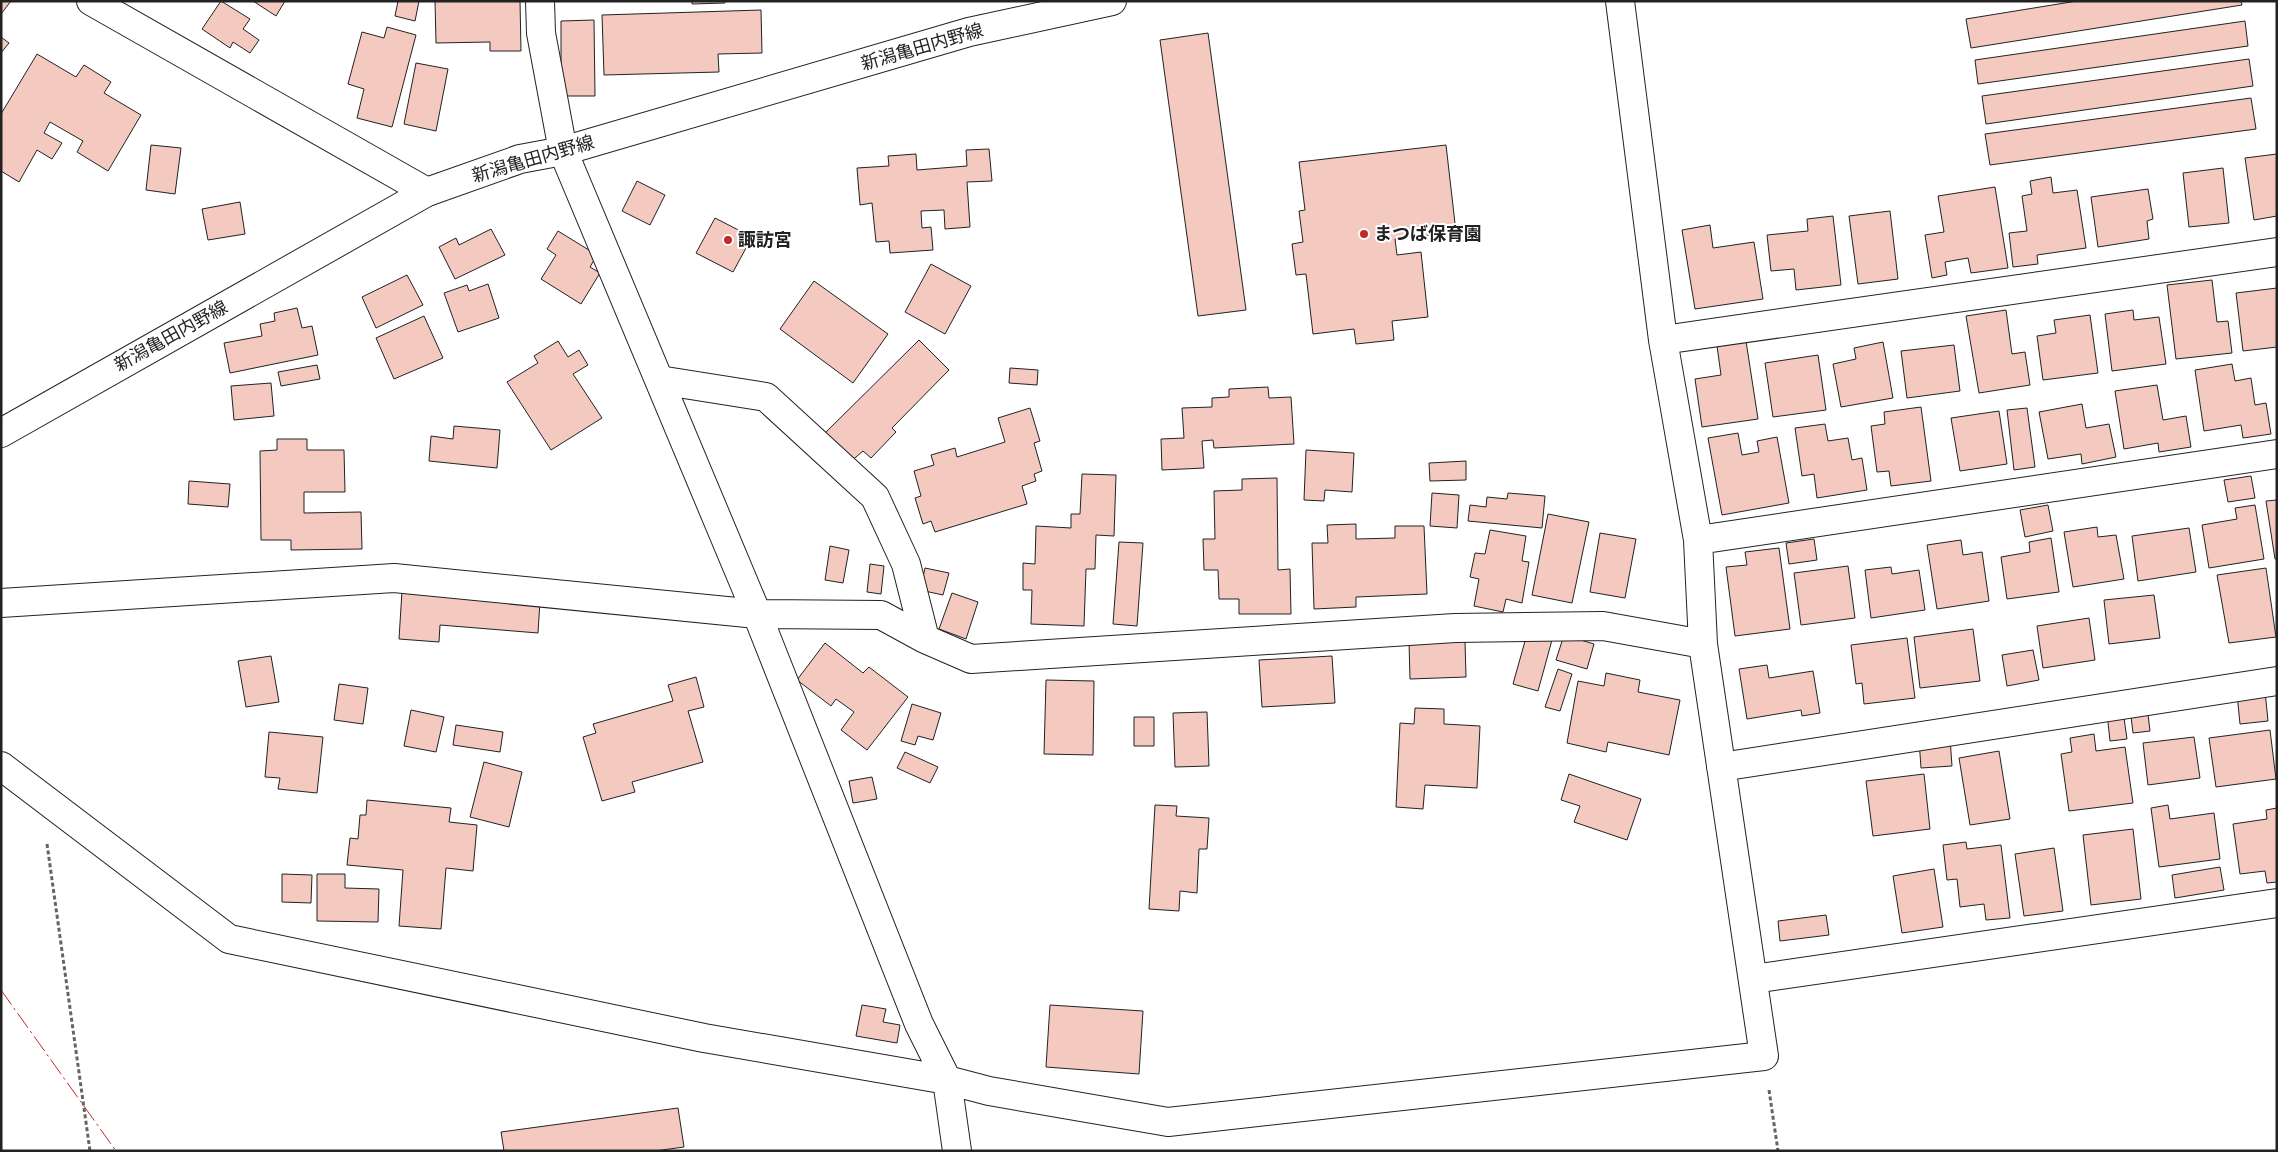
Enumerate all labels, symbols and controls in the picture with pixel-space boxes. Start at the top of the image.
street label: 新潟亀田内野線 [858,19,986,75]
street label: 新潟亀田内野線 [469,131,597,187]
place label: まつば保育園 [1374,223,1482,245]
marker: まつば保育園 [1358,228,1370,240]
place label: 諏訪宮 [738,229,792,251]
marker: 諏訪宮 [722,234,734,246]
street label: 新潟亀田内野線 [111,296,231,376]

